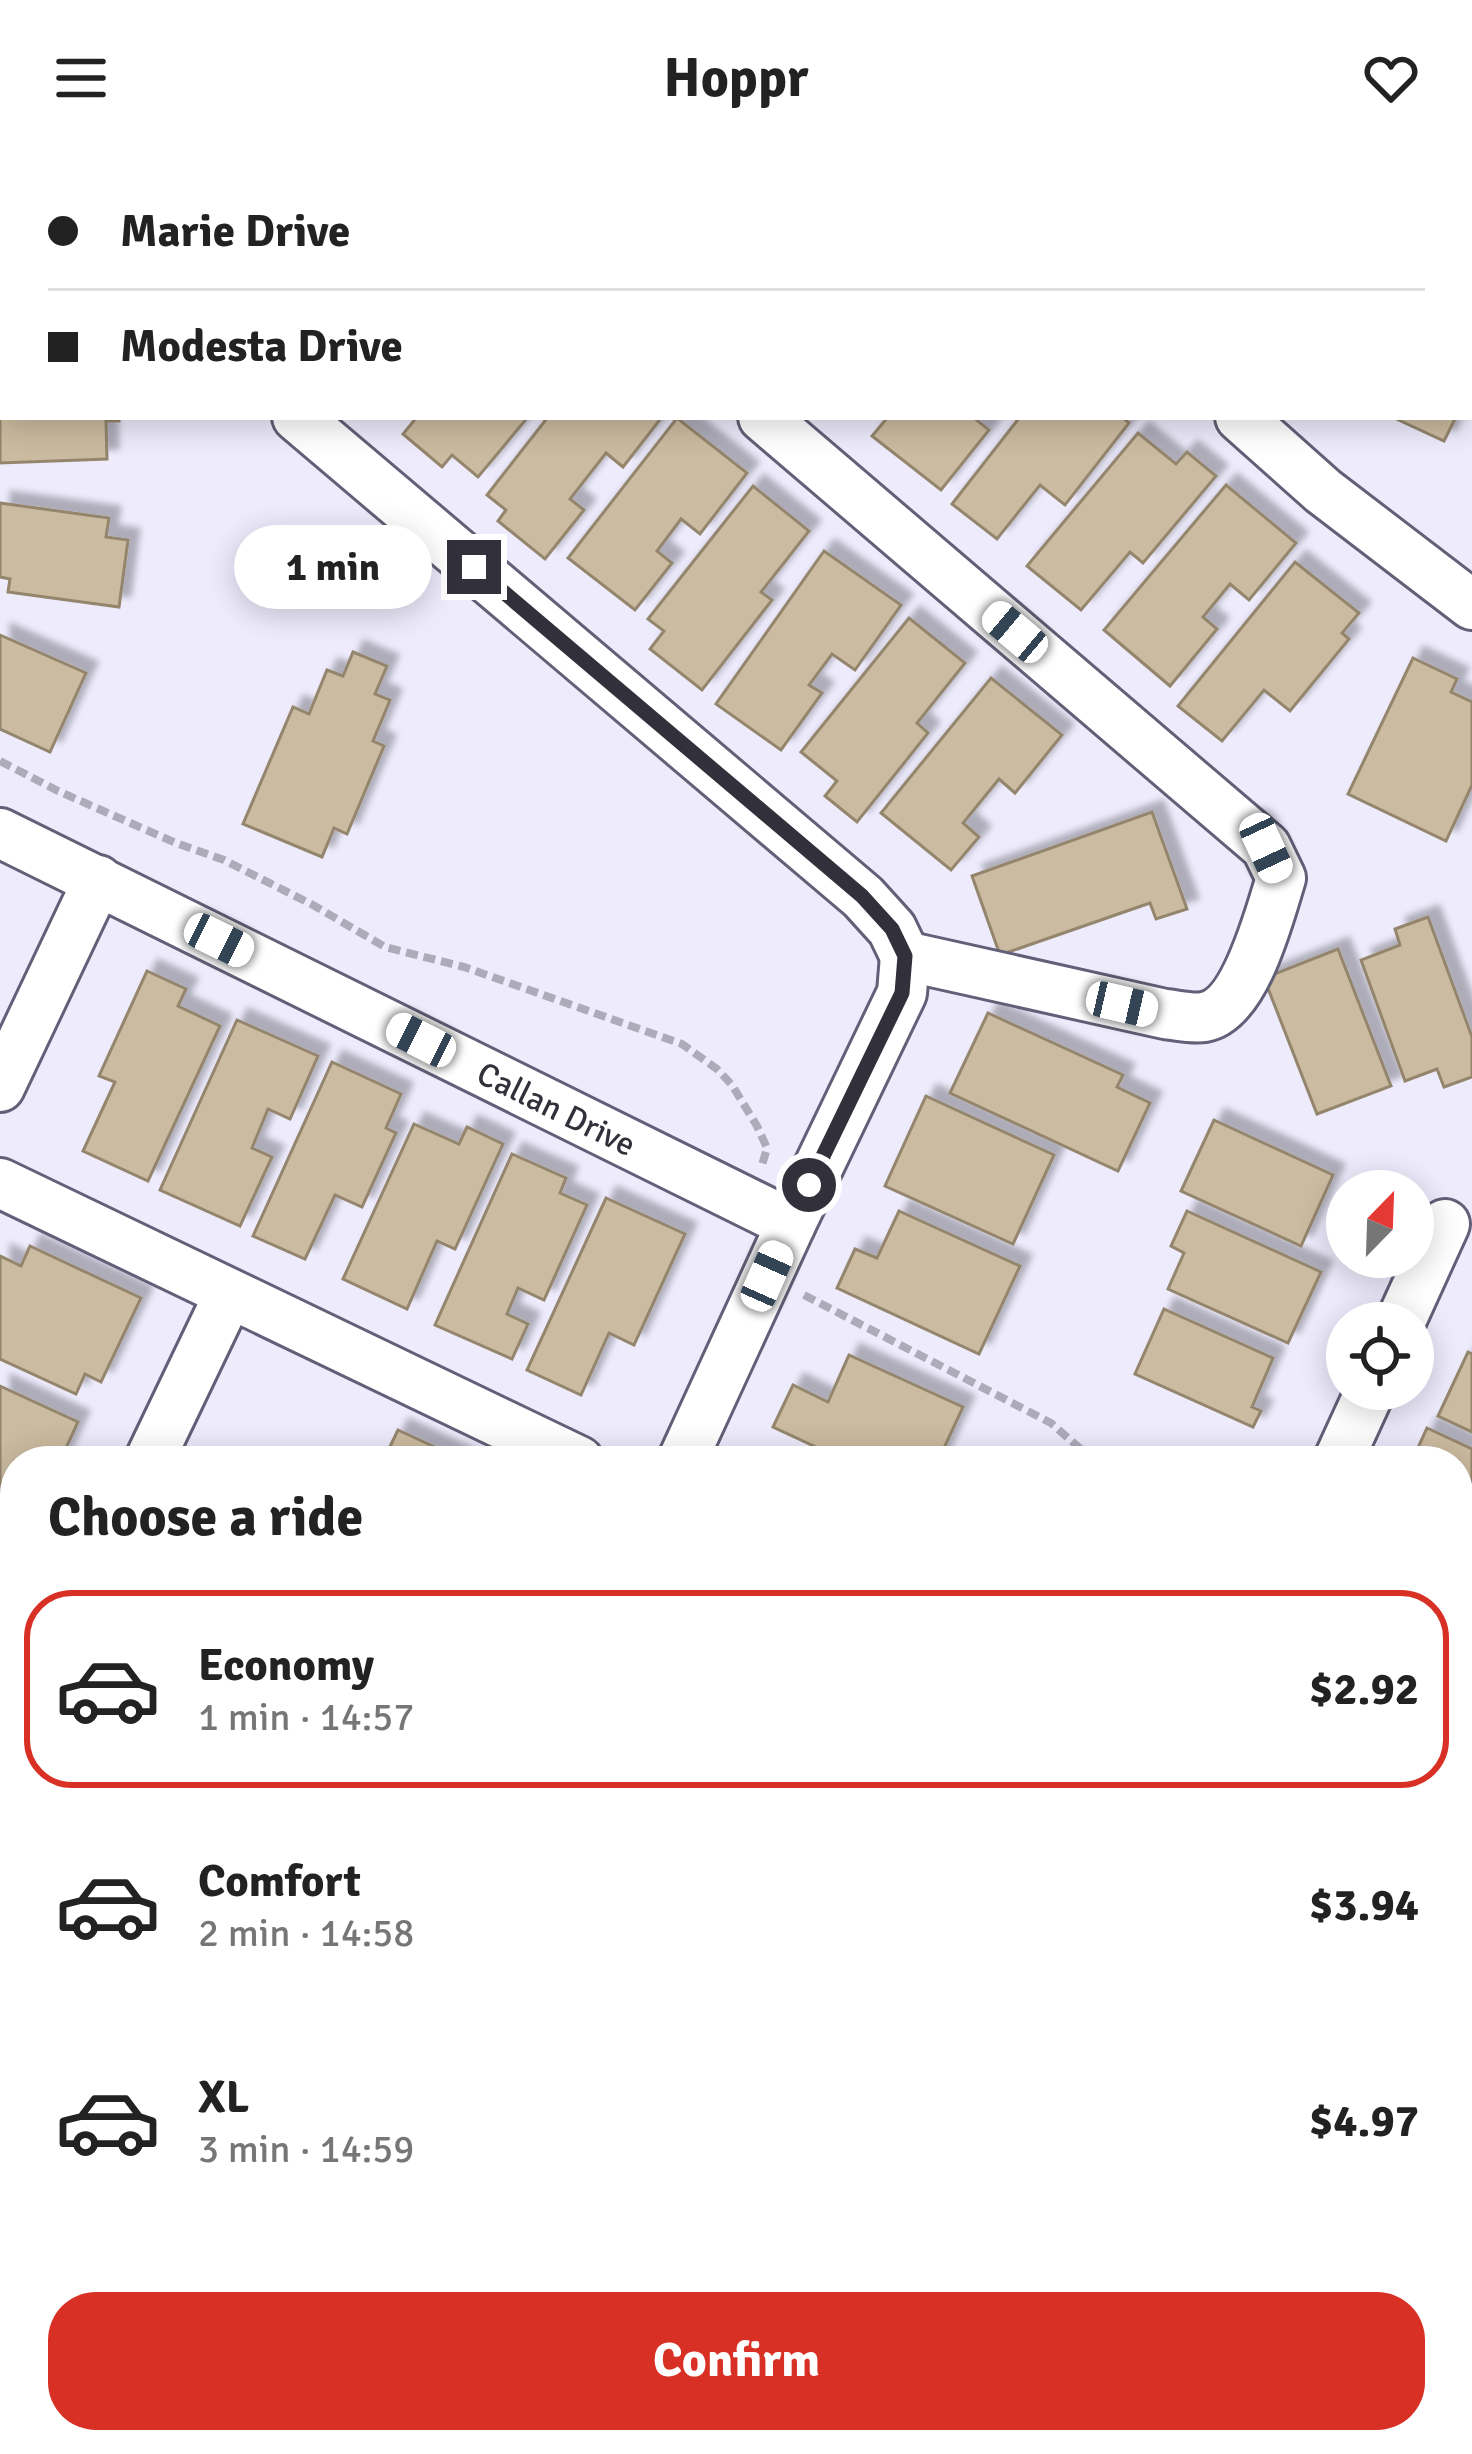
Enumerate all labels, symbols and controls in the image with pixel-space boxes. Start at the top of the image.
icon: menu [48,45,114,111]
text: Hoppr [664,45,808,112]
icon: heart [1358,45,1424,111]
text: Marie Drive [120,204,350,259]
text: Modesta Drive [120,319,403,374]
callout: 1 min [234,525,432,609]
route end [447,540,501,594]
text: 1 min [286,543,380,591]
car [976,595,1054,669]
car [1234,808,1298,888]
car [179,908,259,972]
car [1083,978,1161,1030]
car [381,1008,461,1072]
street label: Callan Drive [470,1053,642,1166]
route start [782,1158,836,1212]
north arrow [1326,1170,1434,1278]
map controls [1326,1170,1434,1410]
car [736,1236,798,1316]
button: locate [1326,1302,1434,1410]
text: Choose a ride [48,1484,363,1551]
icon: car [54,1635,162,1743]
text: Economy [198,1638,374,1693]
text: $2.92 [1309,1662,1419,1717]
text: 1 min · 14:57 [198,1693,414,1741]
icon: car [54,1851,162,1959]
text: Comfort [198,1854,361,1909]
text: $3.94 [1309,1878,1419,1933]
text: 2 min · 14:58 [198,1909,414,1957]
icon: car [54,2067,162,2175]
text: XL [198,2070,249,2125]
text: $4.97 [1309,2094,1419,2149]
text: 3 min · 14:59 [198,2125,414,2173]
button: Confirm [48,2292,1425,2430]

